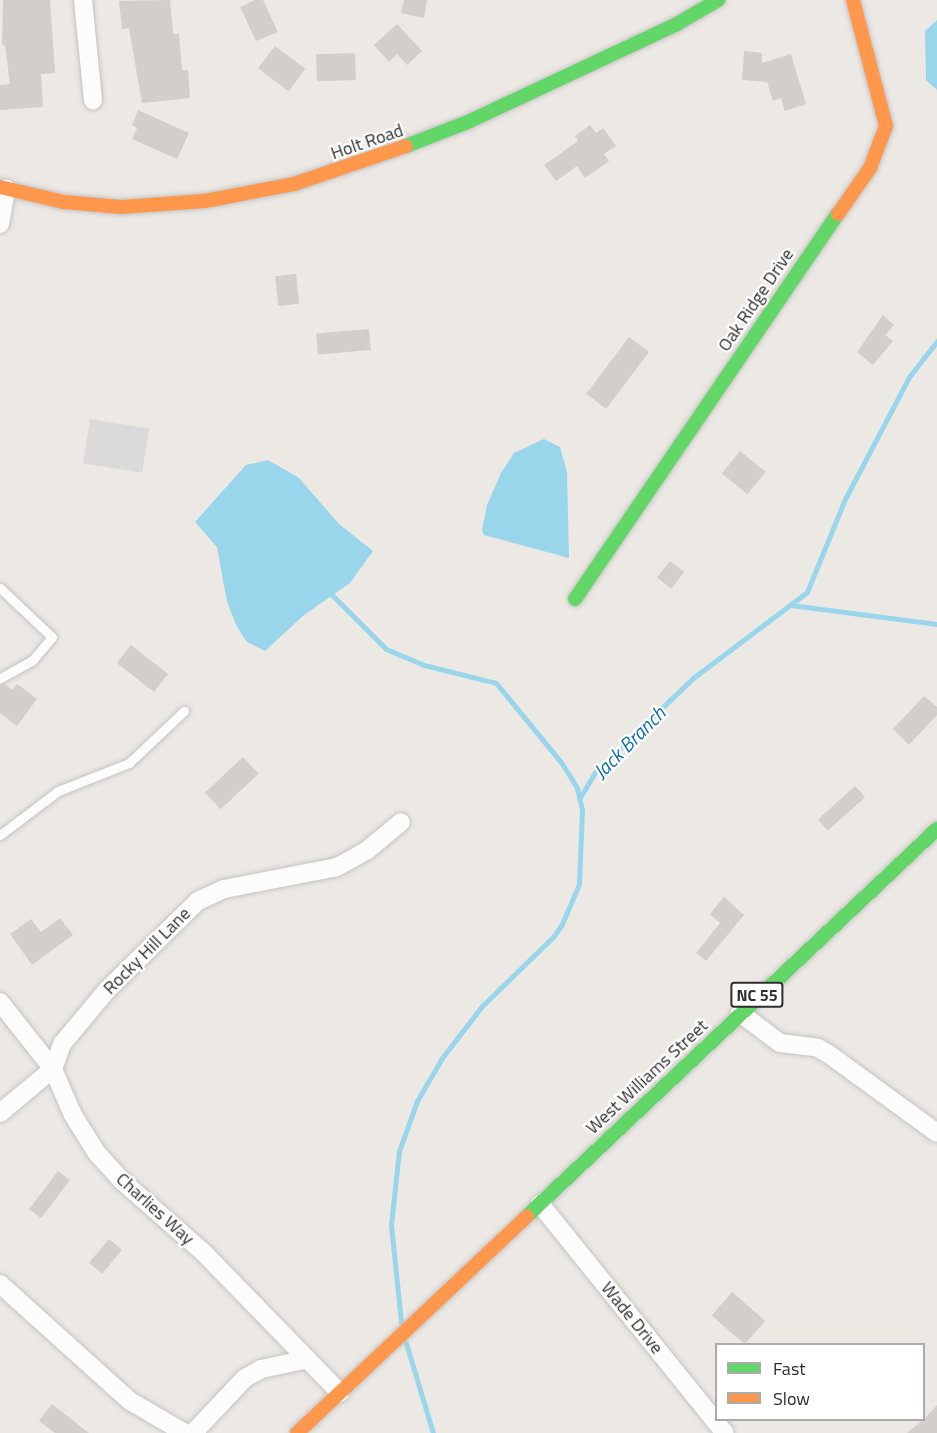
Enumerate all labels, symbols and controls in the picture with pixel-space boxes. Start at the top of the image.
street label: Holt Road [328,120,406,164]
street label: Oak Ridge Drive [714,244,798,356]
water label: Jack Branch [588,701,670,783]
street label: Rocky Hill Lane [99,903,195,999]
road number: NC 55 [730,982,784,1008]
street label: West Williams Street [582,1015,712,1139]
street label: Charlies Way [112,1168,198,1250]
street label: Wade Drive [596,1278,668,1358]
legend [715,1343,925,1421]
text: Fast [773,1355,806,1382]
text: Slow [773,1385,810,1412]

